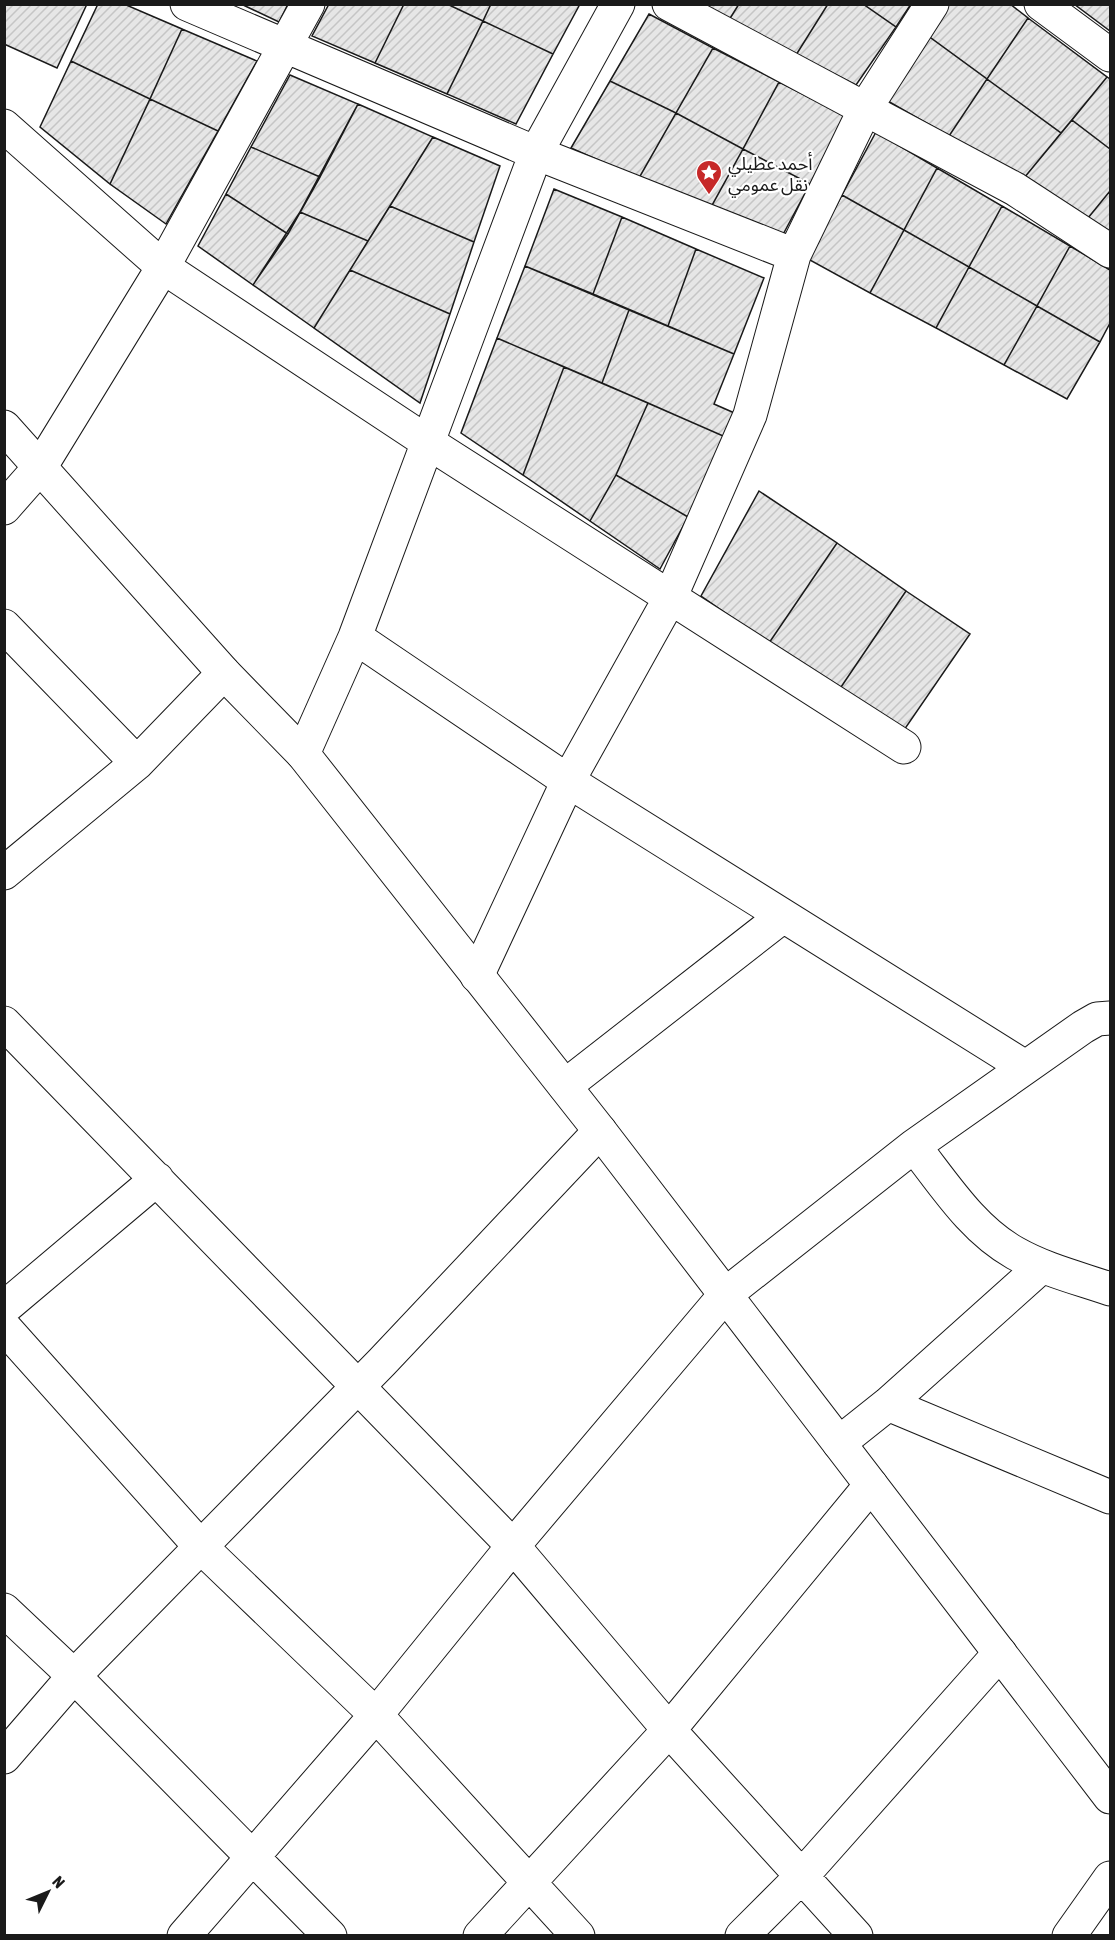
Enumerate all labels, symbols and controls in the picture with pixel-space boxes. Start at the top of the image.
place label: أحمد عطيلي نقل عمومي [728,152,812,198]
place icon: أحمد عطيلي نقل عمومي [694,158,724,196]
north arrow [18,1862,78,1922]
text: N [49,1872,69,1891]

